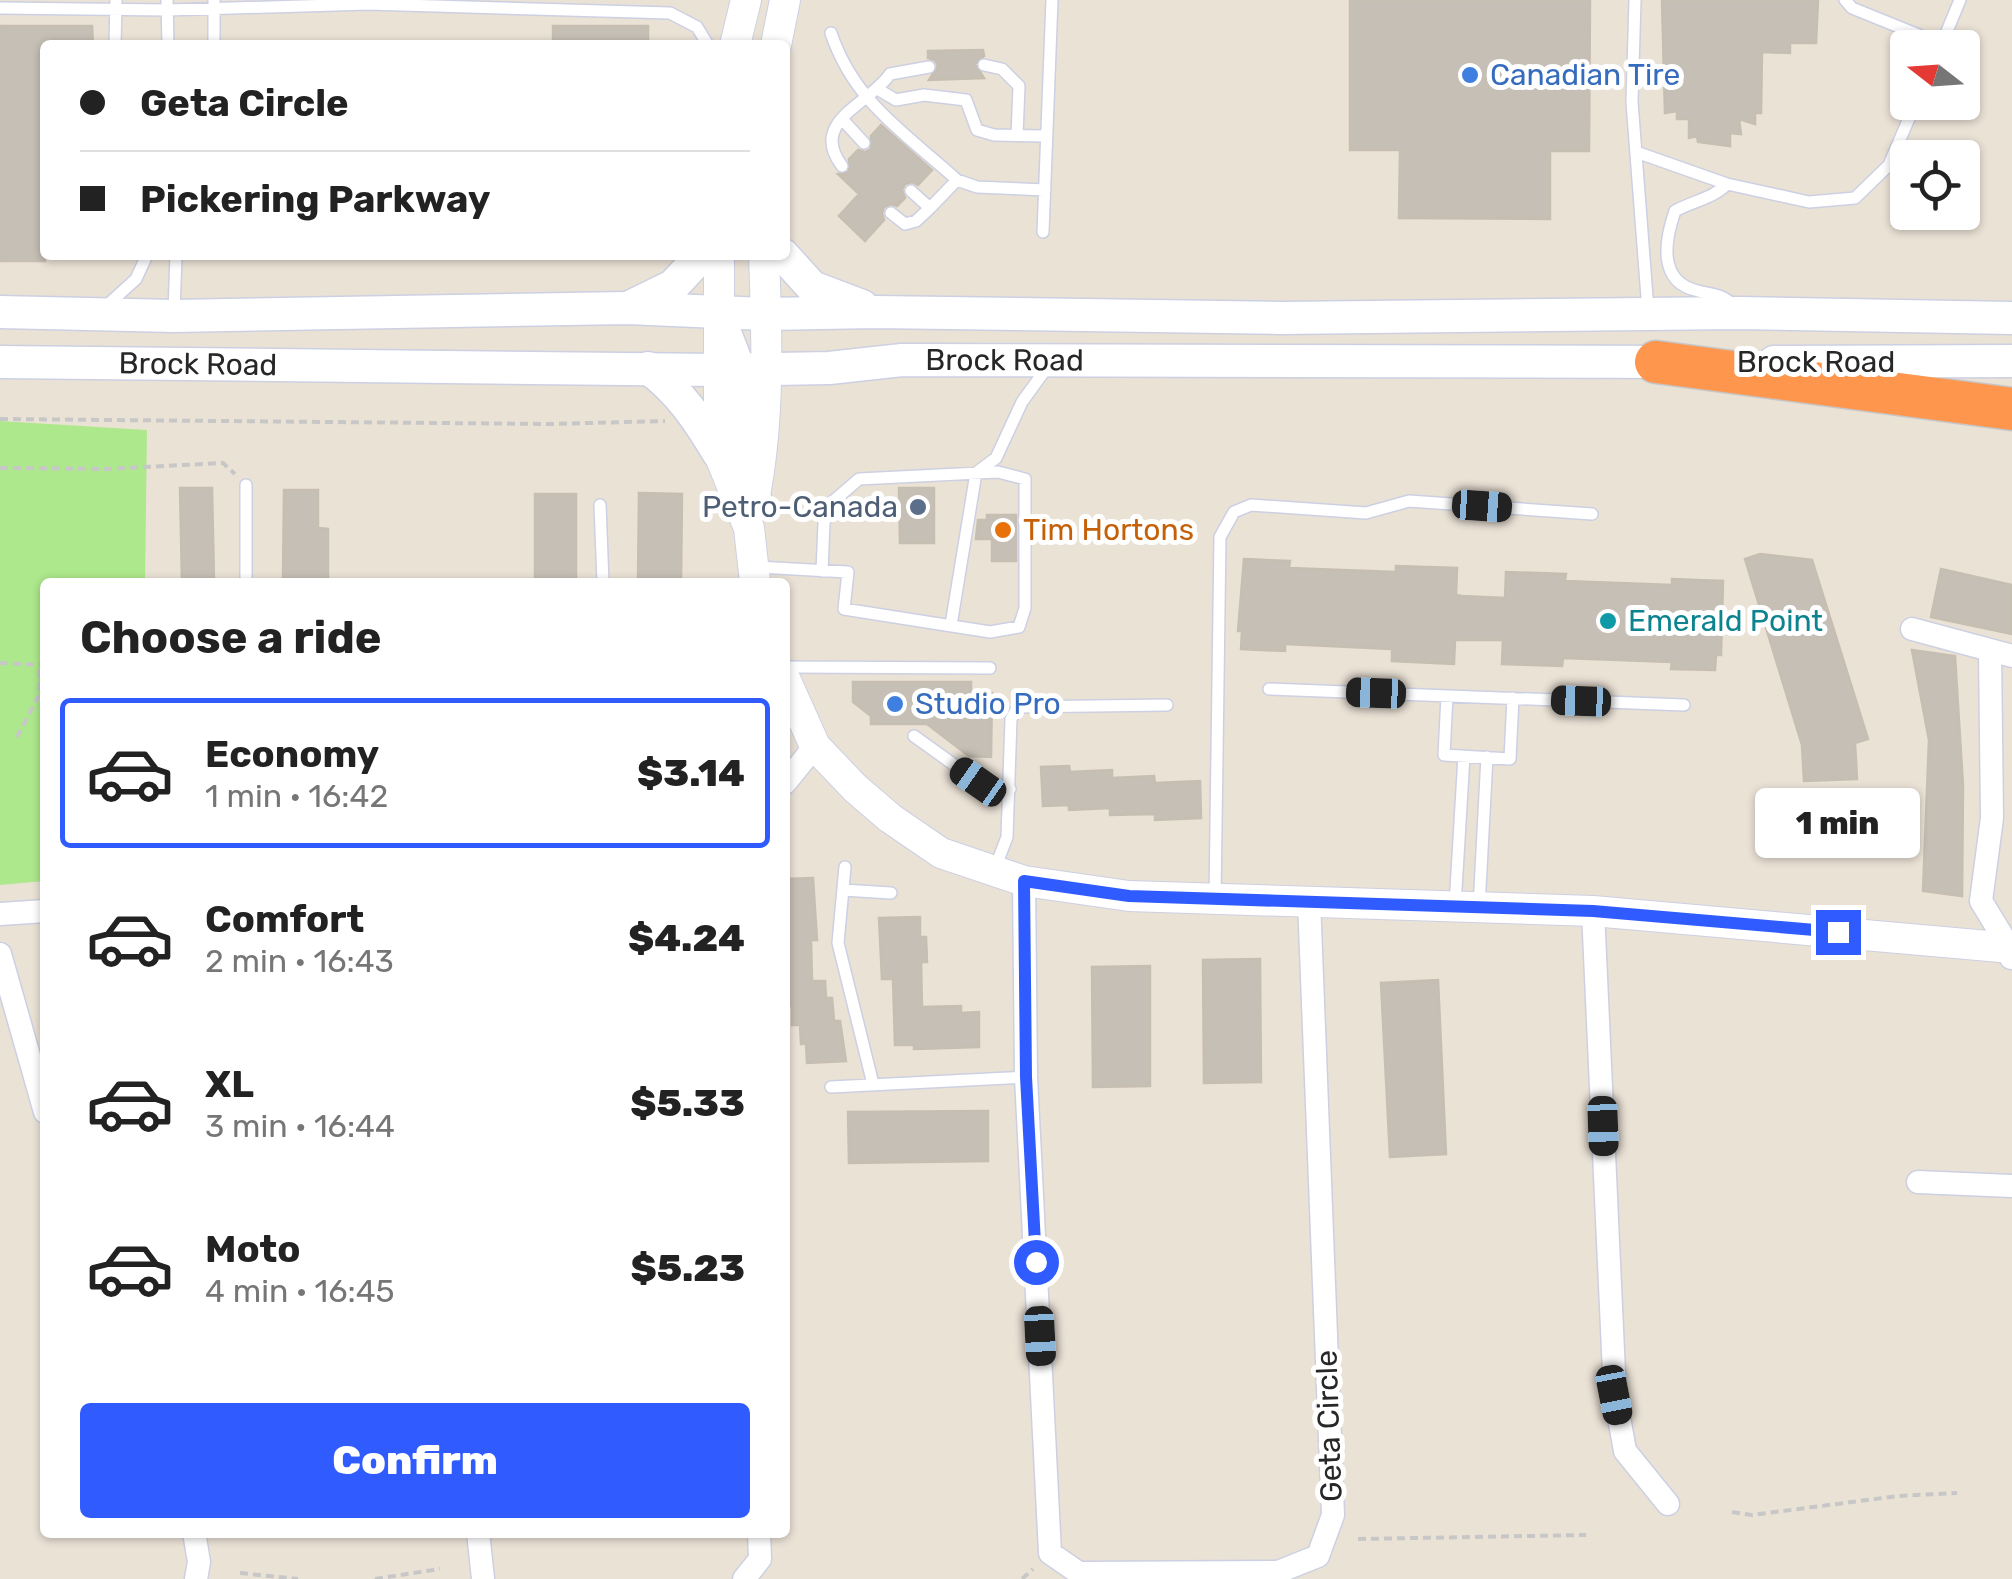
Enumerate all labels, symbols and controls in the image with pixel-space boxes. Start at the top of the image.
north arrow [1890,30,1980,120]
map controls [1890,30,1980,230]
place label: Canadian Tire [1490,57,1680,93]
marker: Canadian Tire [1459,64,1481,86]
text: Geta Circle [140,80,349,126]
button: locate [1890,140,1980,230]
text: Pickering Parkway [140,176,490,222]
street label: Brock Road [925,342,1084,378]
street label: Brock Road [1737,344,1895,380]
street label: Brock Road [118,345,277,383]
place label: Petro-Canada [702,489,898,525]
car [1451,489,1513,523]
marker: Petro-Canada [907,496,929,518]
place label: Tim Hortons [1023,512,1194,548]
marker: Tim Hortons [992,519,1014,541]
place label: Emerald Point [1628,603,1823,639]
marker: Emerald Point [1597,610,1619,632]
text: Choose a ride [80,611,382,664]
car [1345,677,1407,709]
car [1550,685,1612,717]
place label: Studio Pro [915,686,1061,722]
marker: Studio Pro [884,693,906,715]
icon: car [85,728,175,818]
text: Economy [205,731,379,777]
text: $3.14 [637,750,745,796]
car [945,753,1011,811]
text: 1 min · 16:42 [205,777,388,815]
callout: 1 min [1756,787,1920,857]
text: 1 min [1796,804,1879,842]
icon: car [85,893,175,983]
text: Comfort [205,896,364,942]
route end [1816,910,1861,955]
text: $4.24 [628,915,745,961]
text: 2 min · 16:43 [205,942,394,980]
icon: car [85,1058,175,1148]
text: XL [205,1061,254,1107]
text: $5.33 [630,1080,745,1126]
car [1587,1095,1619,1157]
text: 3 min · 16:44 [205,1107,395,1145]
icon: car [85,1223,175,1313]
text: Moto [205,1226,301,1272]
route start [1014,1240,1059,1285]
text: $5.23 [630,1245,745,1291]
text: 4 min · 16:45 [205,1272,395,1310]
car [1023,1305,1057,1367]
street label: Geta Circle [1308,1350,1350,1502]
car [1594,1363,1634,1427]
button: Confirm [80,1403,750,1518]

